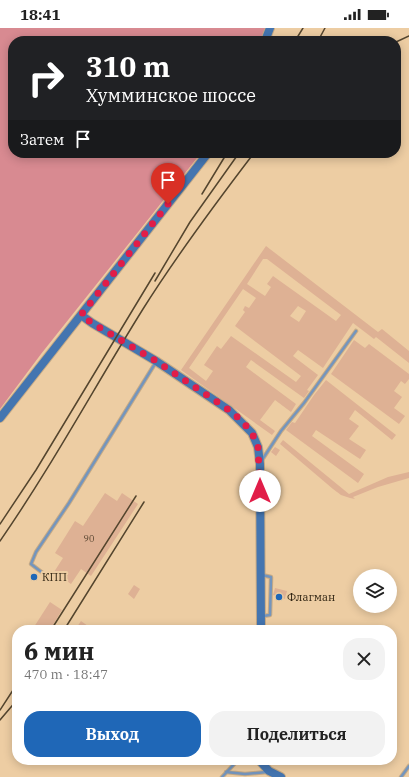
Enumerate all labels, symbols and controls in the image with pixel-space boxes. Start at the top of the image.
text: 18:41 [20,5,61,24]
text: 310 m [86,48,170,85]
icon: right [20,52,72,104]
text: Хумминское шоссе [86,84,256,107]
icon: arrive [72,128,94,150]
text: Затем [20,130,64,149]
pin [151,163,185,204]
icon: arrive [157,169,179,191]
position arrow [239,470,281,512]
house number: 90 [84,533,94,544]
map controls [353,569,397,613]
button: layers [353,569,397,613]
place label: КПП [42,570,67,584]
marker: КПП [29,572,39,582]
place label: Флагман [287,590,335,604]
marker: Флагман [274,592,284,602]
text: 6 мин [24,635,94,667]
button: close [343,638,385,680]
text: 470 m · 18:47 [24,666,108,683]
button: Выход [24,711,201,757]
button: Поделиться [209,711,385,757]

